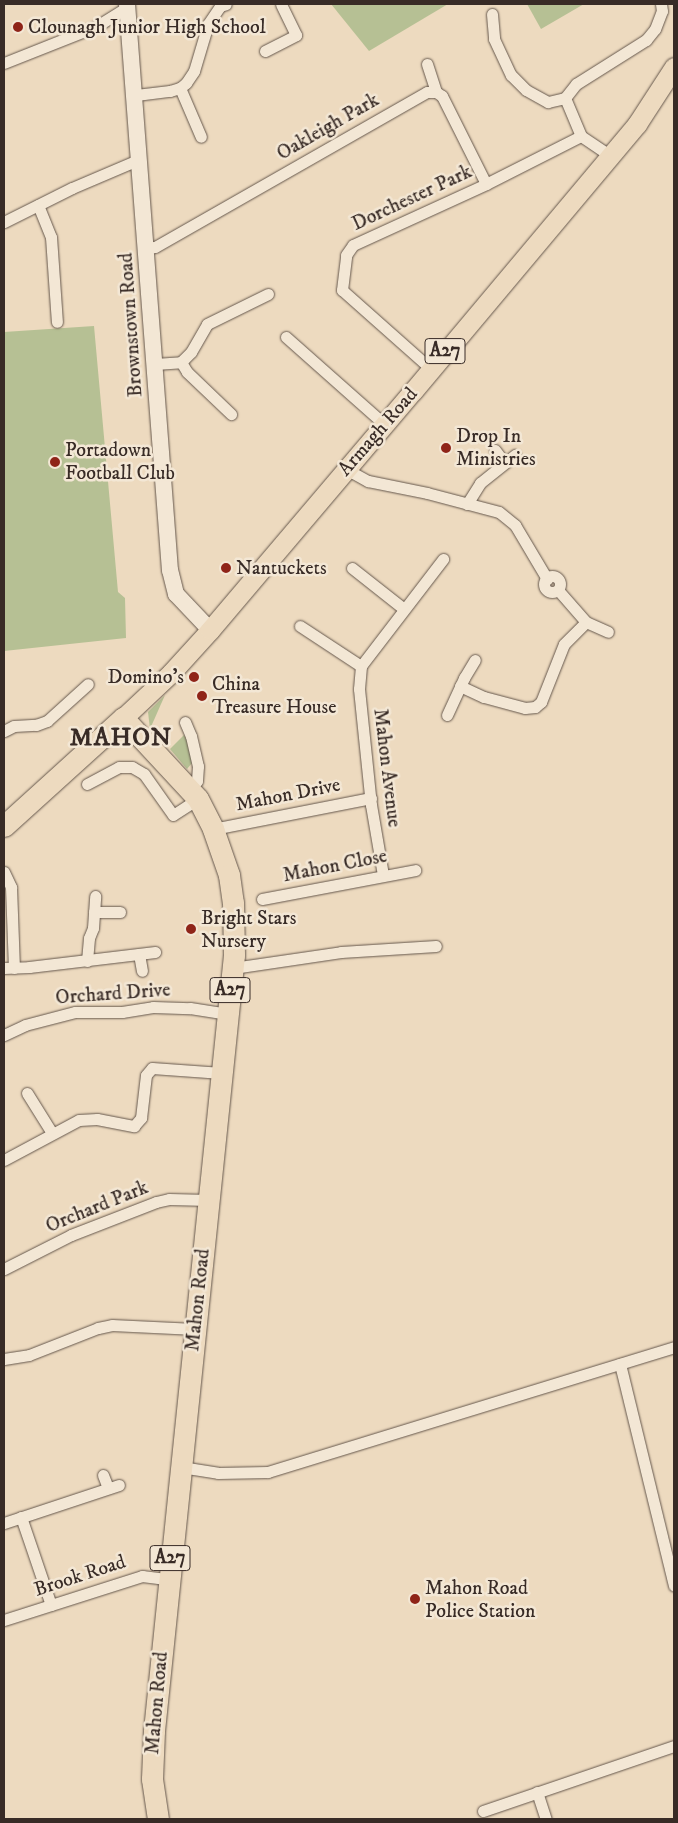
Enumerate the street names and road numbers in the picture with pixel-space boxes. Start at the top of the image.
street label: Oakleigh Park [273,88,383,166]
street label: Dorchester Park [348,160,476,236]
street label: Brownstown Road [114,252,148,398]
road number: A27 [424,334,466,368]
street label: Armagh Road [333,383,423,481]
street label: Mahon Avenue [368,707,406,829]
street label: Mahon Drive [234,773,342,817]
street label: Mahon Close [281,844,389,888]
road number: A27 [209,974,251,1006]
street label: Orchard Drive [55,978,171,1010]
street label: Orchard Park [42,1176,152,1238]
street label: Mahon Road [181,1247,215,1353]
road number: A27 [149,1542,191,1575]
street label: Brook Road [31,1550,129,1602]
street label: Mahon Road [141,1651,173,1755]

